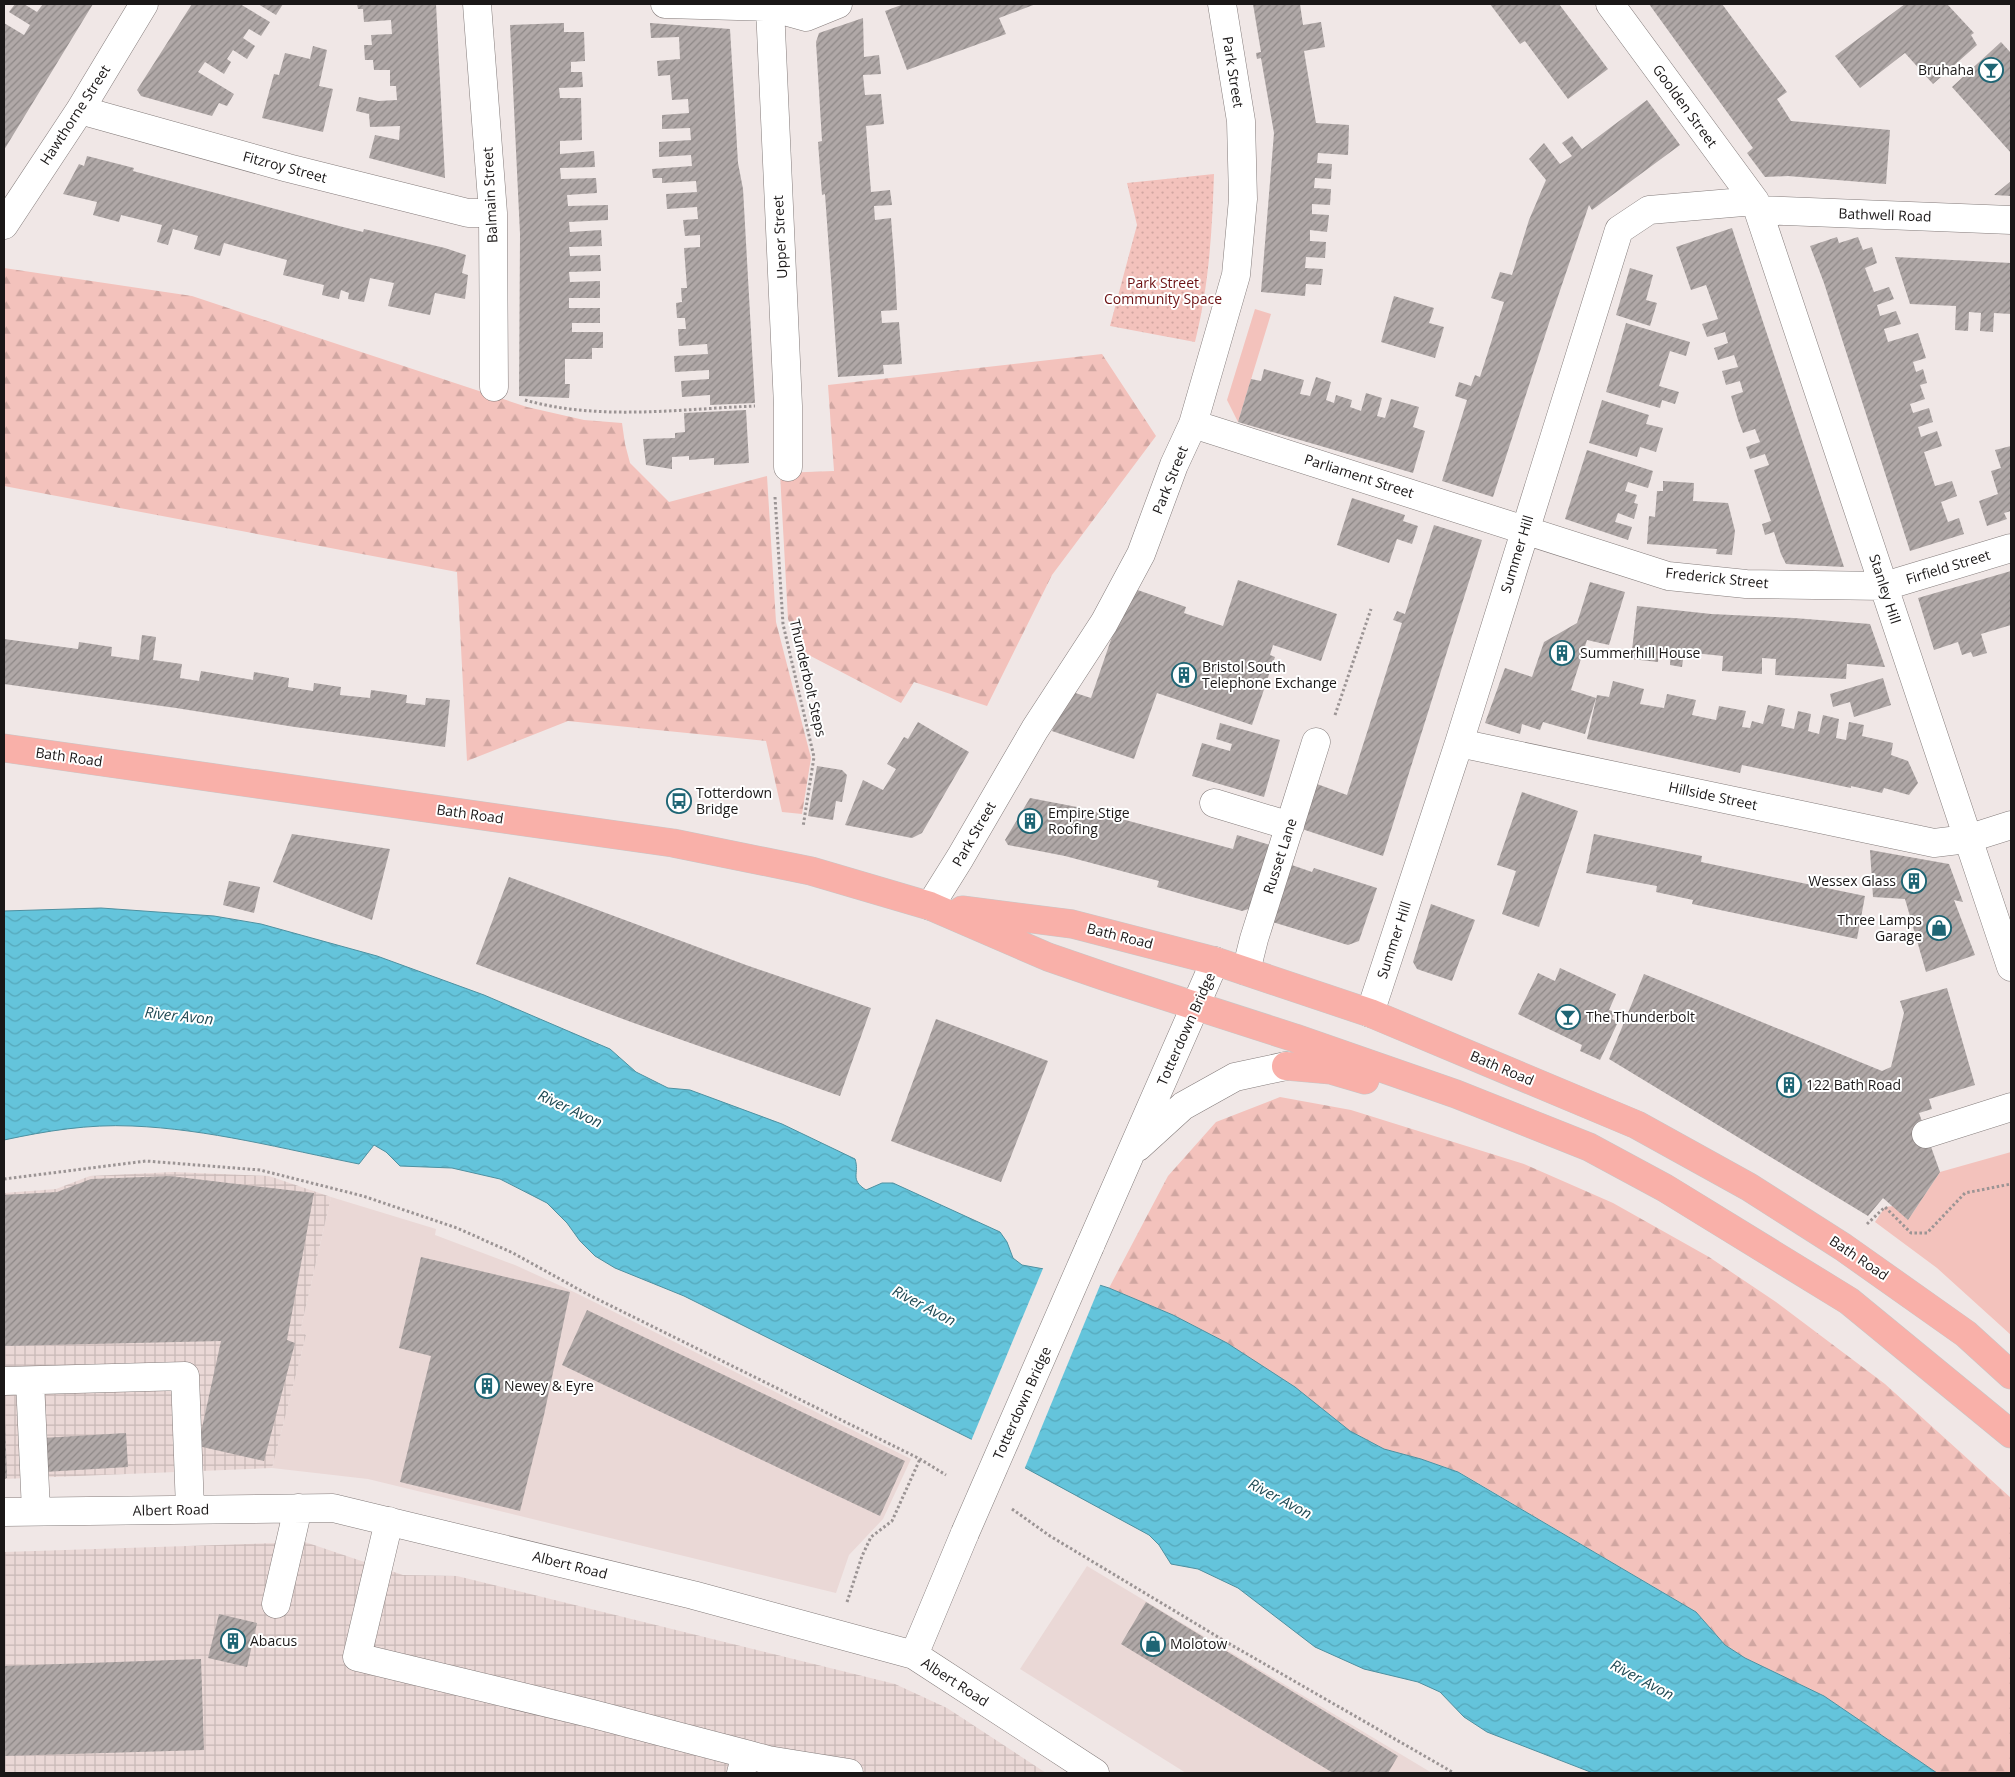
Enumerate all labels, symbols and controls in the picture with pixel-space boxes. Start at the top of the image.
street label: Park Street [1218,35,1249,109]
bar icon: Bruhaha [1978,57,2004,83]
street label: Goolden Street [1649,60,1722,151]
place label: Bruhaha [1918,60,1974,79]
street label: Hawthorne Street [35,61,114,168]
street label: Fitzroy Street [241,146,329,187]
street label: Balmain Street [478,147,501,243]
street label: Upper Street [768,195,791,279]
street label: Bathwell Road [1838,203,1932,226]
park label: Park Street Community Space [1104,273,1222,308]
street label: Park Street [1147,443,1192,517]
street label: Parliament Street [1302,449,1416,502]
street label: Summer Hill [1496,513,1537,595]
street label: Firfield Street [1903,545,1992,588]
street label: Stanley Hill [1865,552,1906,626]
street label: Frederick Street [1665,563,1769,592]
street label: Thunderbolt Steps [786,617,831,739]
building icon: Summerhill House [1549,640,1575,666]
place label: Summerhill House [1580,643,1701,662]
place label: Bristol South Telephone Exchange [1202,657,1337,692]
building icon: Bristol South Telephone Exchange [1171,662,1197,688]
street label: Bath Road [34,742,104,771]
street label: Hillside Street [1667,777,1759,814]
place label: Totterdown Bridge [696,783,772,818]
bus stop icon: Totterdown Bridge [666,788,692,814]
street label: Park Street [947,798,1000,870]
street label: Bath Road [435,799,505,828]
place label: Empire Stige Roofing [1048,803,1130,838]
building icon: Empire Stige Roofing [1017,808,1043,834]
street label: Russet Lane [1258,815,1301,896]
building icon: Wessex Glass [1901,868,1927,894]
place label: Wessex Glass [1808,871,1896,890]
street label: Summer Hill [1372,899,1415,981]
place label: Three Lamps Garage [1837,910,1922,945]
shop icon: Three Lamps Garage [1926,915,1952,941]
street label: Bath Road [1085,918,1155,953]
street label: Totterdown Bridge [1152,969,1219,1088]
water label: River Avon [144,1001,214,1029]
bar icon: The Thunderbolt [1555,1004,1581,1030]
place label: The Thunderbolt [1586,1007,1695,1026]
street label: Bath Road [1467,1046,1537,1089]
building icon: 122 Bath Road [1776,1072,1802,1098]
place label: 122 Bath Road [1806,1075,1901,1094]
water label: River Avon [535,1084,606,1132]
street label: Bath Road [1826,1231,1893,1284]
water label: River Avon [889,1280,960,1330]
street label: Totterdown Bridge [988,1343,1055,1462]
building icon: Newey & Eyre [474,1373,500,1399]
place label: Newey & Eyre [504,1376,594,1395]
water label: River Avon [1245,1473,1316,1523]
street label: Albert Road [133,1499,209,1520]
street label: Albert Road [531,1546,610,1583]
building icon: Abacus [220,1628,246,1654]
place label: Abacus [250,1631,297,1650]
shop icon: Molotow [1140,1631,1166,1657]
place label: Molotow [1170,1634,1227,1653]
street label: Albert Road [918,1653,993,1710]
water label: River Avon [1607,1654,1678,1704]

